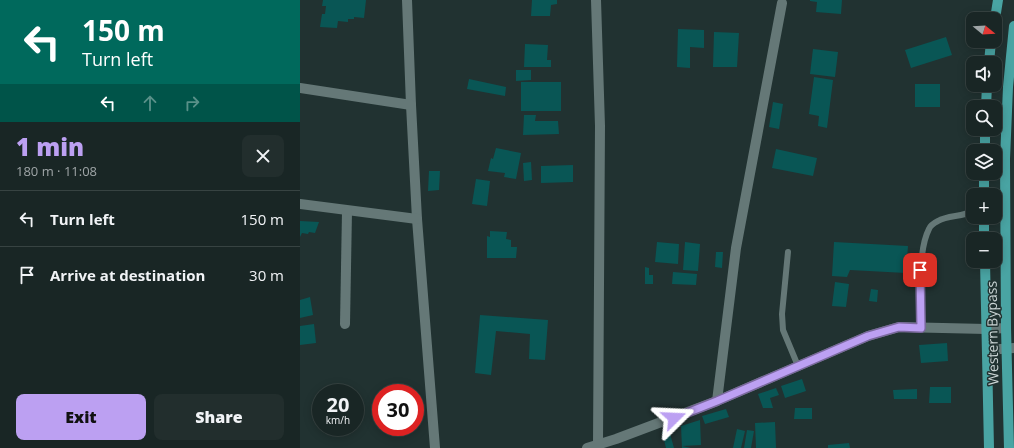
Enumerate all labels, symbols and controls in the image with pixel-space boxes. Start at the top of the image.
text: 150 m [82,11,165,49]
north arrow [966,12,1002,48]
map controls [966,12,1002,268]
icon: left [16,16,68,68]
text: Turn left [82,47,153,71]
button: sound [966,56,1002,92]
icon: left [97,92,119,114]
icon: ahead [139,92,161,114]
icon: right [181,92,203,114]
button: search [966,100,1002,136]
text: 1 min [16,130,84,163]
button: close [242,135,284,177]
button: layers [966,144,1002,180]
text: 180 m · 11:08 [16,162,97,180]
button: + [966,188,1002,224]
icon: left [16,208,38,230]
text: Turn left [50,209,115,229]
text: 150 m [240,209,284,229]
button: − [966,232,1002,268]
pin [903,253,937,287]
icon: arrive [909,259,931,281]
icon: arrive [16,264,38,286]
text: Arrive at destination [50,265,205,285]
text: 30 m [249,265,284,285]
street label: Western Bypass [982,281,1002,385]
speed limit sign: 30 [372,384,424,436]
text: 20 [327,391,349,418]
button: Exit [16,394,146,440]
button: Share [154,394,284,440]
position arrow [653,397,695,439]
text: km/h [326,413,350,427]

